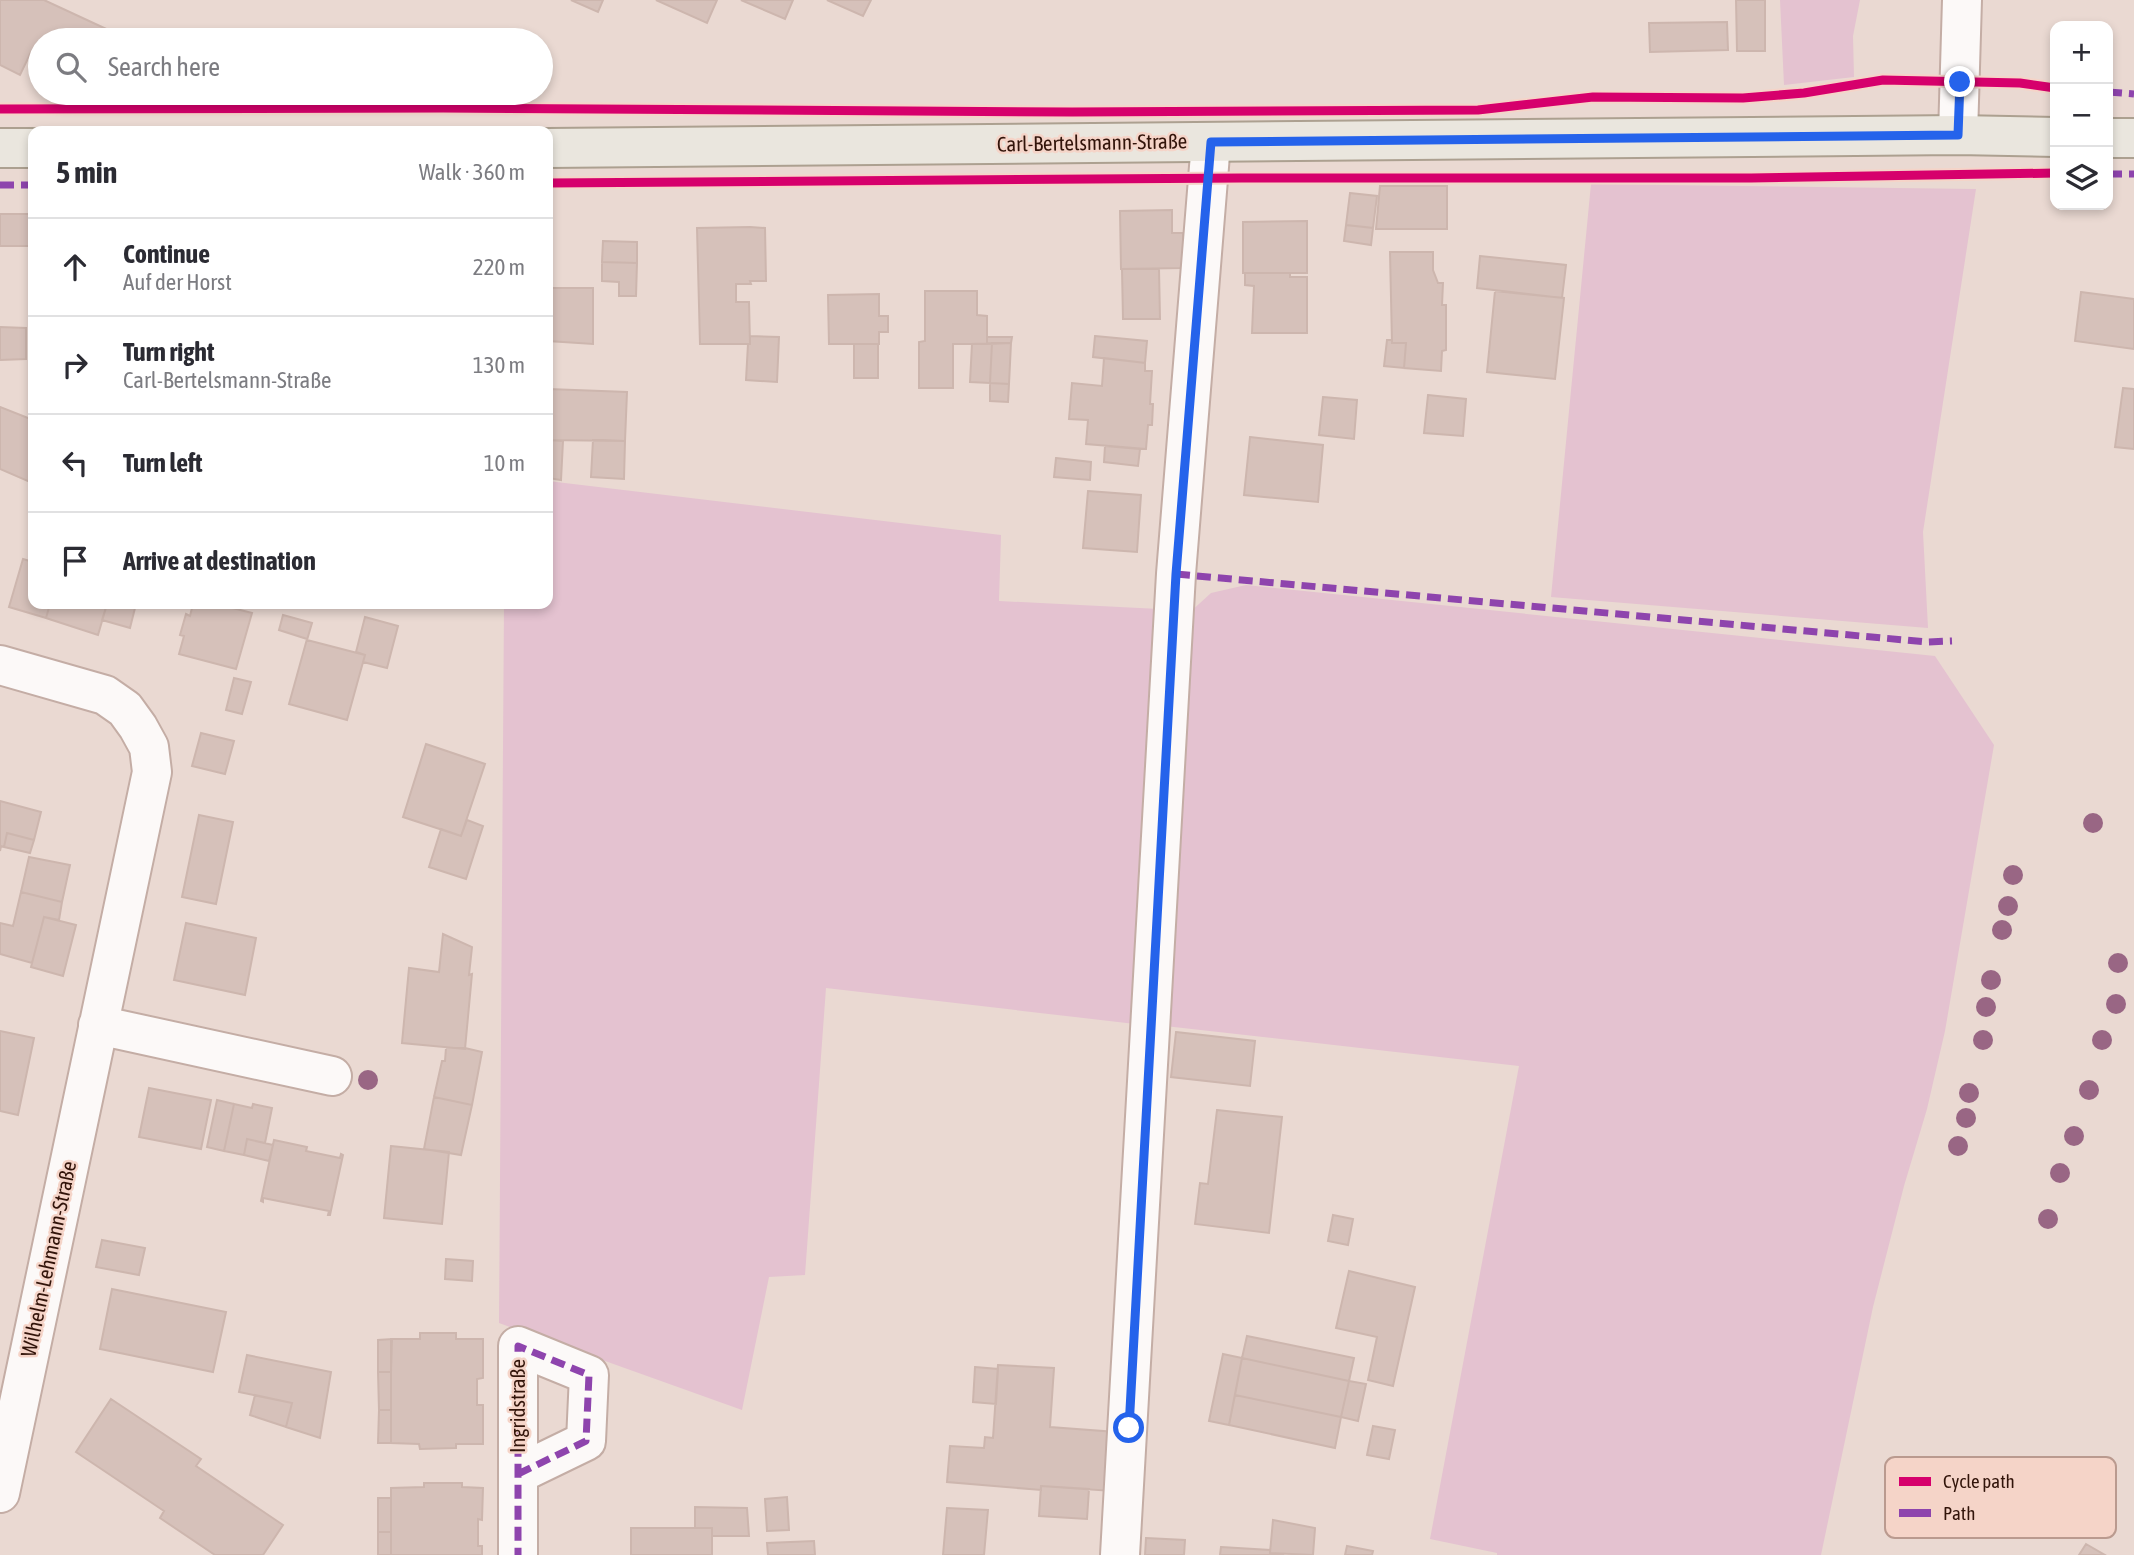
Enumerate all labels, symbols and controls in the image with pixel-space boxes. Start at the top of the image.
map controls [2050,21,2113,210]
button: + [2050,21,2113,84]
search box [28,28,553,105]
icon: search [52,48,90,86]
text: Search here [108,52,220,82]
route end [1944,66,1975,97]
button: − [2050,84,2113,147]
street label: Carl-Bertelsmann-Straße [997,128,1187,156]
button: layers [2050,147,2113,210]
text: 5 min [56,155,117,189]
text: Walk · 360 m [419,159,525,185]
text: Continue [123,239,210,269]
icon: ahead [56,248,94,286]
text: 220 m [473,254,525,280]
text: Auf der Horst [123,269,232,295]
text: Turn right [123,337,214,367]
icon: right [56,346,94,384]
text: 130 m [473,352,525,378]
text: Carl-Bertelsmann-Straße [123,367,332,393]
icon: left [56,444,94,482]
text: Turn left [123,448,203,478]
text: 10 m [484,450,525,476]
icon: arrive [56,542,94,580]
text: Arrive at destination [123,546,316,576]
street label: Wilhelm-Lehmann-Straße [16,1159,80,1359]
street label: Ingridstraße [505,1359,529,1453]
route start [1113,1412,1144,1443]
legend [1885,1457,2116,1538]
text: Cycle path [1943,1470,2015,1492]
text: Path [1943,1502,1975,1524]

